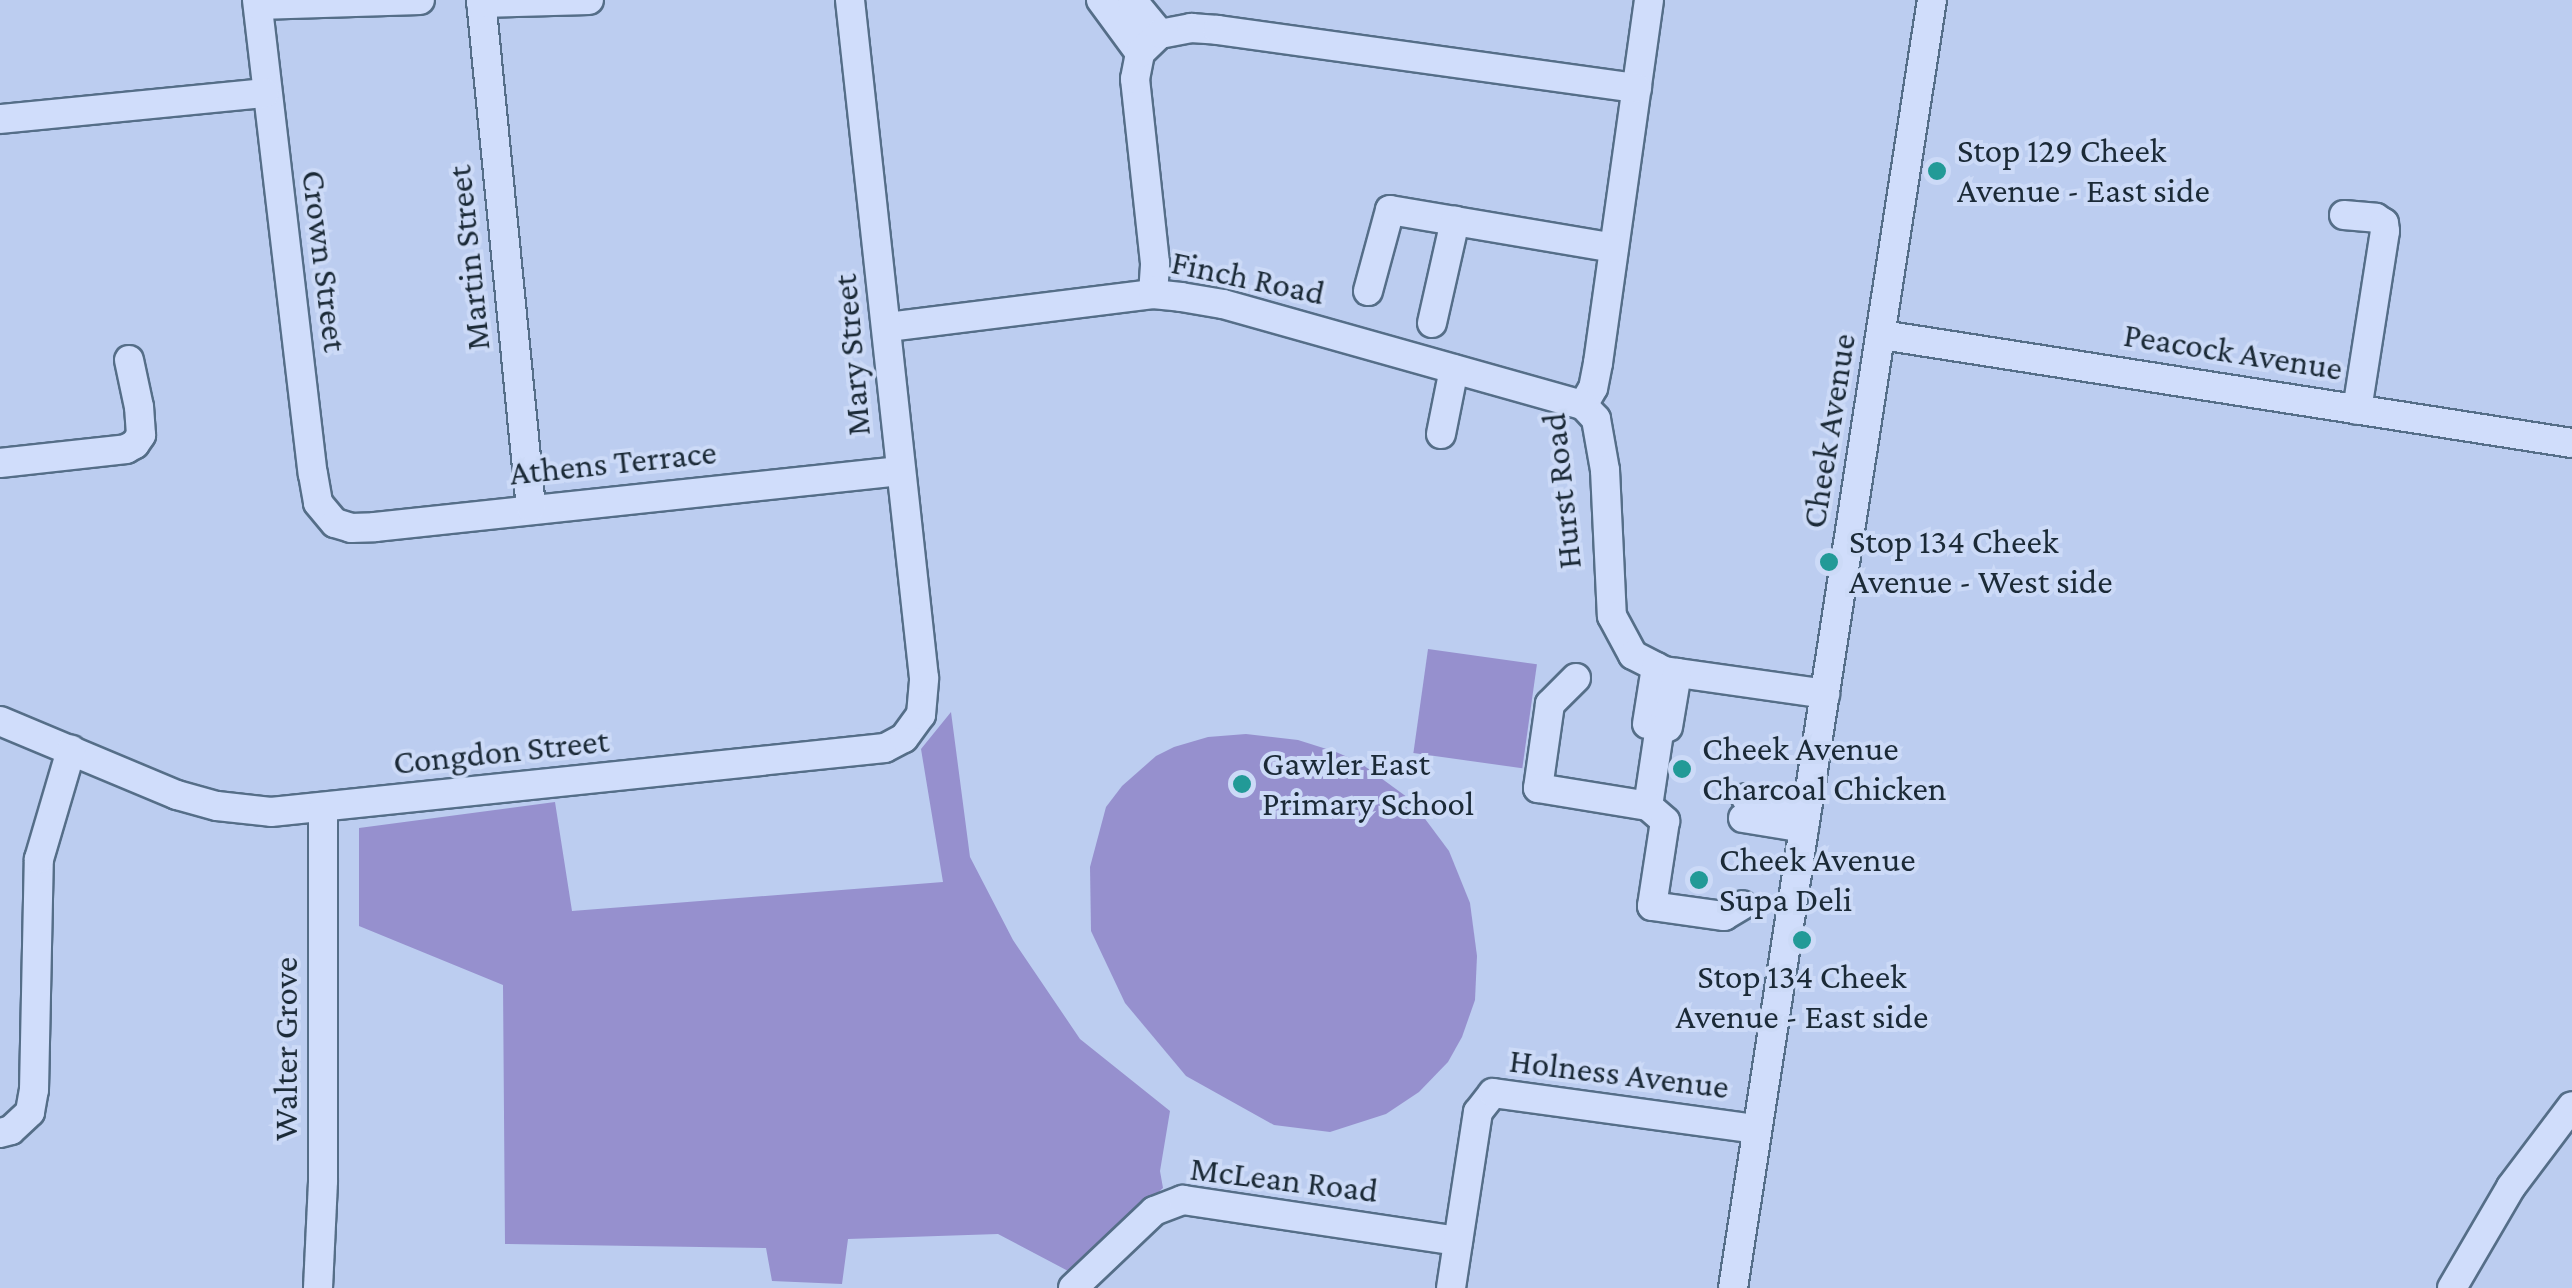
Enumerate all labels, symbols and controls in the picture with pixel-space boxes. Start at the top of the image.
place label: Stop 129 Cheek Avenue - East side [1957,130,2210,212]
marker: Stop 129 Cheek Avenue - East side [1926,160,1948,182]
street label: Martin Street [438,163,500,353]
street label: Crown Street [292,168,356,354]
street label: Finch Road [1167,241,1329,315]
street label: Mary Street [824,272,880,438]
street label: Peacock Avenue [2121,314,2345,390]
street label: Cheek Avenue [1793,331,1865,531]
street label: Hurst Road [1533,411,1591,571]
street label: Athens Terrace [508,431,718,495]
place label: Stop 134 Cheek Avenue - West side [1849,521,2113,603]
marker: Stop 134 Cheek Avenue - West side [1818,551,1840,573]
street label: Congdon Street [391,720,611,784]
place label: Cheek Avenue Charcoal Chicken [1702,728,1947,810]
place label: Gawler East Primary School [1262,743,1474,825]
marker: Cheek Avenue Charcoal Chicken [1671,758,1693,780]
marker: Gawler East Primary School [1231,773,1253,795]
place label: Cheek Avenue Supa Deli [1719,839,1916,921]
marker: Cheek Avenue Supa Deli [1688,869,1710,891]
marker: Stop 134 Cheek Avenue - East side [1791,929,1813,951]
place label: Stop 134 Cheek Avenue - East side [1676,956,1928,1038]
street label: Walter Grove [265,957,307,1141]
street label: Holness Avenue [1507,1040,1731,1108]
street label: McLean Road [1188,1148,1380,1212]

